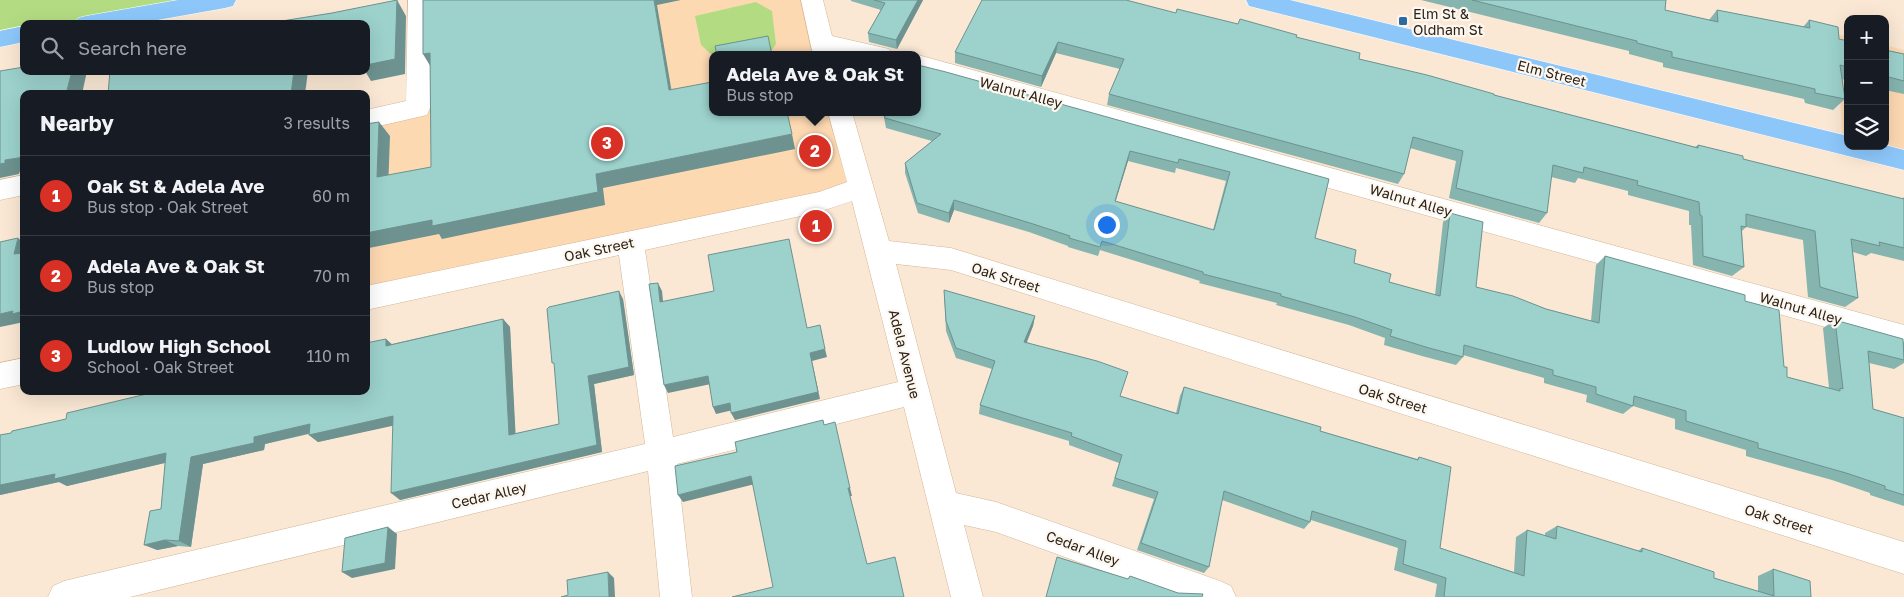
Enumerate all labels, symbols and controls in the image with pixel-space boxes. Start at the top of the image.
place label: Elm St & Oldham St [1413,5,1483,38]
marker: Elm St & Oldham St [1397,15,1409,27]
map controls [1844,15,1889,150]
button: + [1844,15,1889,60]
search box [20,20,370,75]
icon: search [38,34,66,62]
text: Search here [78,36,187,59]
popup [709,51,921,116]
street label: Elm Street [1516,56,1588,90]
button: − [1844,60,1889,105]
text: Adela Ave & Oak St [726,62,904,85]
street label: Walnut Alley [978,73,1064,111]
text: Bus stop [726,85,793,105]
button: layers [1844,105,1889,150]
text: Nearby [40,110,114,136]
text: 3 results [283,113,350,133]
pin: 3 [591,124,623,162]
pin: 2 [799,132,831,170]
text: Oak St & Adela Ave [87,174,265,197]
street label: Walnut Alley [1368,180,1454,220]
text: 1 [52,186,60,206]
text: 60 m [312,186,350,206]
text: Bus stop · Oak Street [87,197,248,217]
pin: 1 [800,207,832,245]
your location [1094,212,1120,238]
street label: Oak Street [562,233,636,265]
text: Adela Ave & Oak St [87,254,265,277]
street label: Oak Street [970,258,1042,296]
text: 2 [51,266,61,286]
text: 70 m [313,266,350,286]
text: Bus stop [87,277,154,297]
street label: Walnut Alley [1758,288,1844,328]
street label: Adela Avenue [886,308,924,400]
text: Ludlow High School [87,334,271,357]
text: 3 [51,346,61,366]
text: 110 m [306,346,350,366]
text: School · Oak Street [87,357,234,377]
street label: Oak Street [1357,379,1429,417]
street label: Cedar Alley [450,478,528,512]
street label: Oak Street [1743,500,1815,538]
street label: Cedar Alley [1044,527,1122,569]

